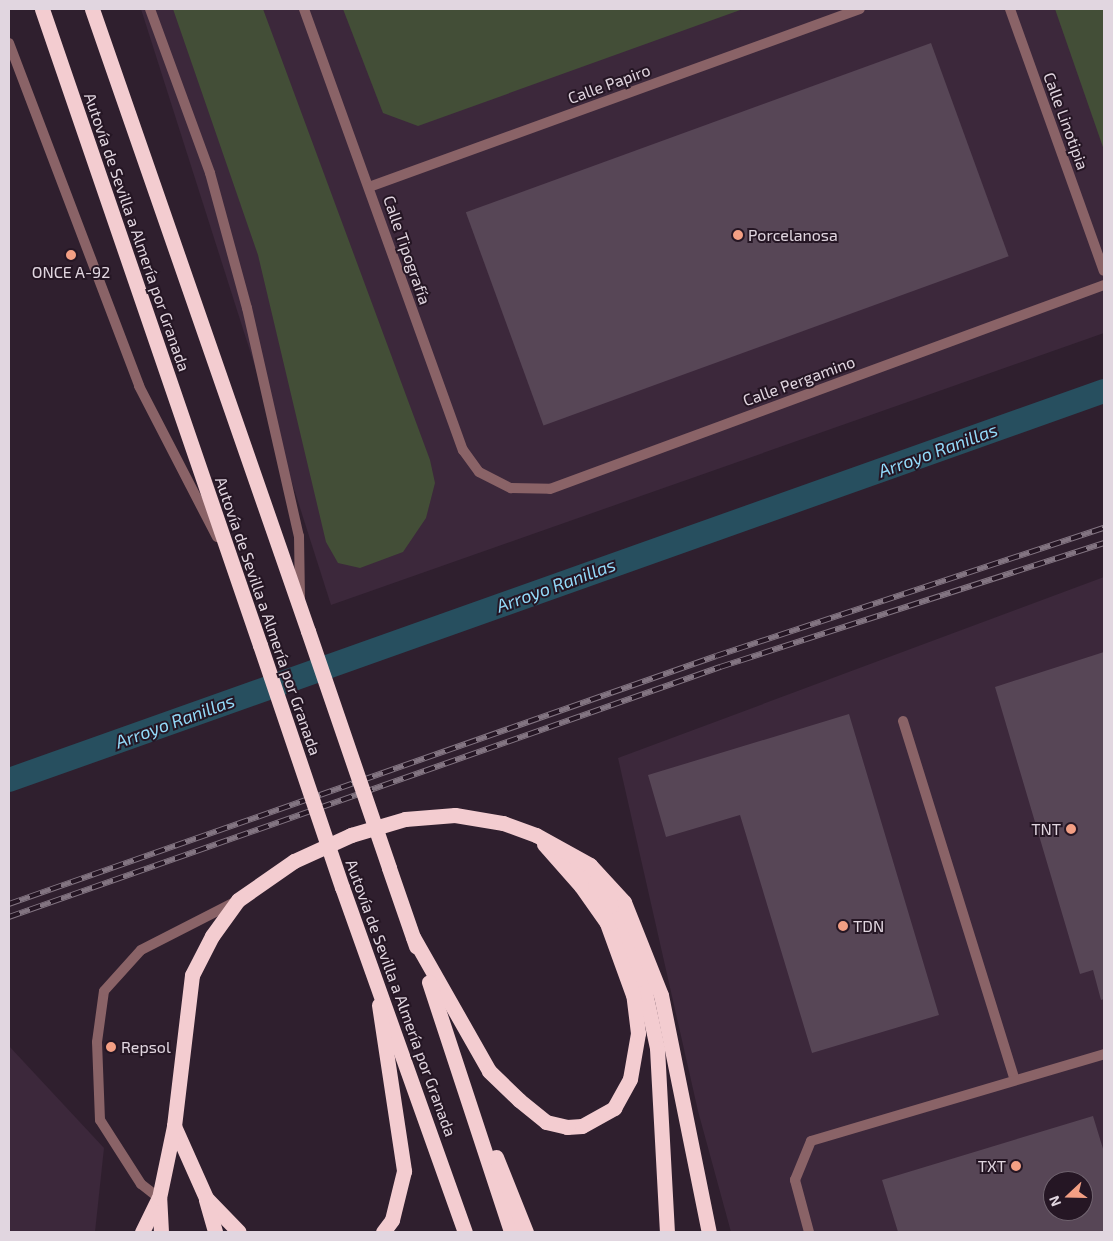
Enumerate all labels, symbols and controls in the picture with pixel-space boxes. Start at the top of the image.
street label: Calle Papiro [565,60,653,108]
street label: Calle Linotipia [1039,70,1093,172]
street label: Autovía de Sevilla a Almería por Granada [80,90,194,374]
street label: Calle Tipografía [379,193,435,307]
place label: Porcelanosa [748,225,838,245]
marker: Porcelanosa [732,229,744,241]
marker: ONCE A-92 [65,249,77,261]
place label: ONCE A-92 [32,262,110,282]
street label: Calle Pergamino [740,352,858,410]
water label: Arroyo Ranillas [875,418,1001,482]
street label: Autovía de Sevilla a Almería por Granada [211,474,325,758]
water label: Arroyo Ranillas [493,553,619,617]
water label: Arroyo Ranillas [112,689,238,753]
place label: TNT [1031,819,1061,839]
marker: TNT [1065,823,1077,835]
street label: Autovía de Sevilla a Almería por Granada [342,856,460,1140]
place label: TDN [853,916,884,936]
marker: TDN [837,920,849,932]
place label: Repsol [121,1037,171,1057]
marker: Repsol [105,1041,117,1053]
place label: TXT [978,1156,1006,1176]
marker: TXT [1010,1160,1022,1172]
north arrow [1043,1171,1093,1221]
text: N [1045,1193,1064,1209]

